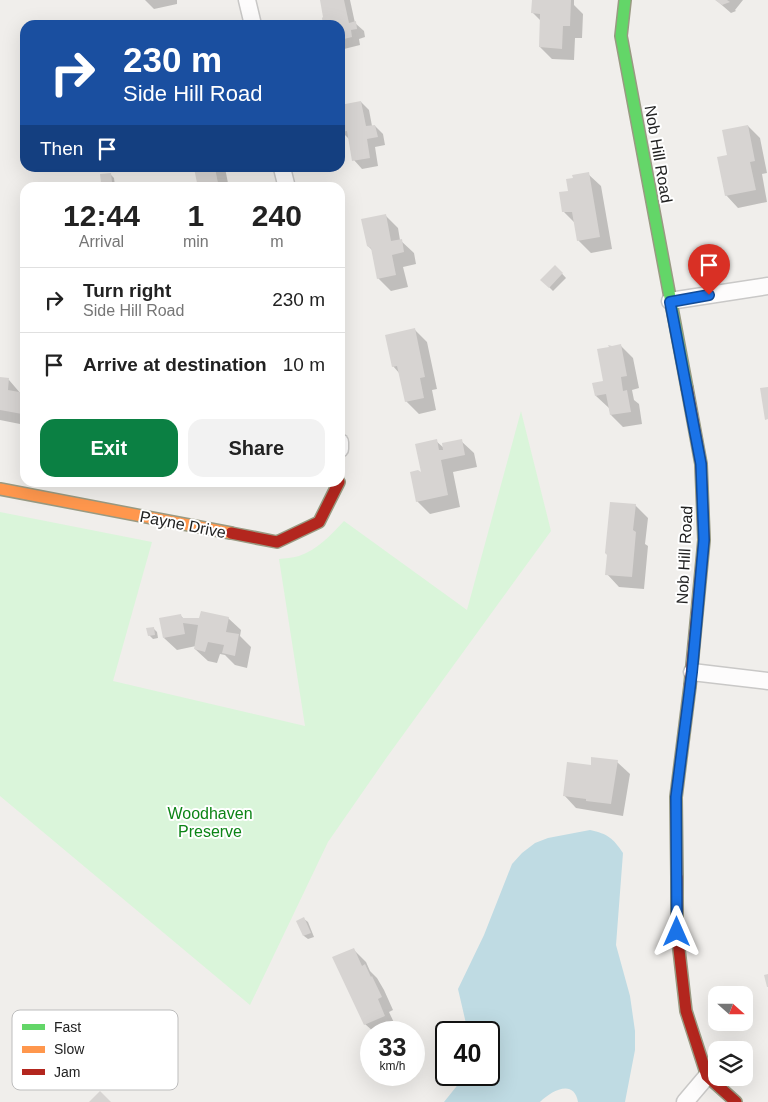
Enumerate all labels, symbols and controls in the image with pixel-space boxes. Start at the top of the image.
icon: right [40,40,105,105]
text: 230 m [123,40,222,79]
text: Side Hill Road [123,81,262,106]
street label: Nob Hill Road [642,104,675,204]
icon: arrive [93,135,121,163]
text: Then [40,138,83,159]
text: 12:44 [63,199,140,232]
text: 1 [187,199,204,232]
text: 240 [252,199,302,232]
text: Arrival [79,233,124,250]
text: min [183,233,209,250]
text: m [270,233,283,250]
pin [688,244,730,295]
icon: arrive [695,251,723,279]
text: Turn right [83,280,171,301]
icon: right [40,286,68,314]
text: 230 m [272,289,325,310]
text: Side Hill Road [83,302,184,319]
icon: arrive [40,351,68,379]
text: Arrive at destination [83,354,267,375]
text: 10 m [283,354,325,375]
button: Exit [40,419,178,477]
button: Share [188,419,325,477]
street label: Nob Hill Road [673,505,696,605]
street label: Payne Drive [139,508,227,541]
park label: Woodhaven Preserve [167,805,253,840]
position arrow [650,905,702,957]
north arrow [708,986,752,1031]
map controls [708,986,753,1086]
legend [12,1010,178,1090]
text: Fast [54,1019,81,1035]
speed limit sign: 40 [435,1021,500,1086]
text: 33 [379,1033,406,1061]
text: Slow [54,1041,85,1057]
button: layers [708,1041,753,1086]
text: km/h [379,1059,406,1073]
text: Jam [54,1064,80,1080]

